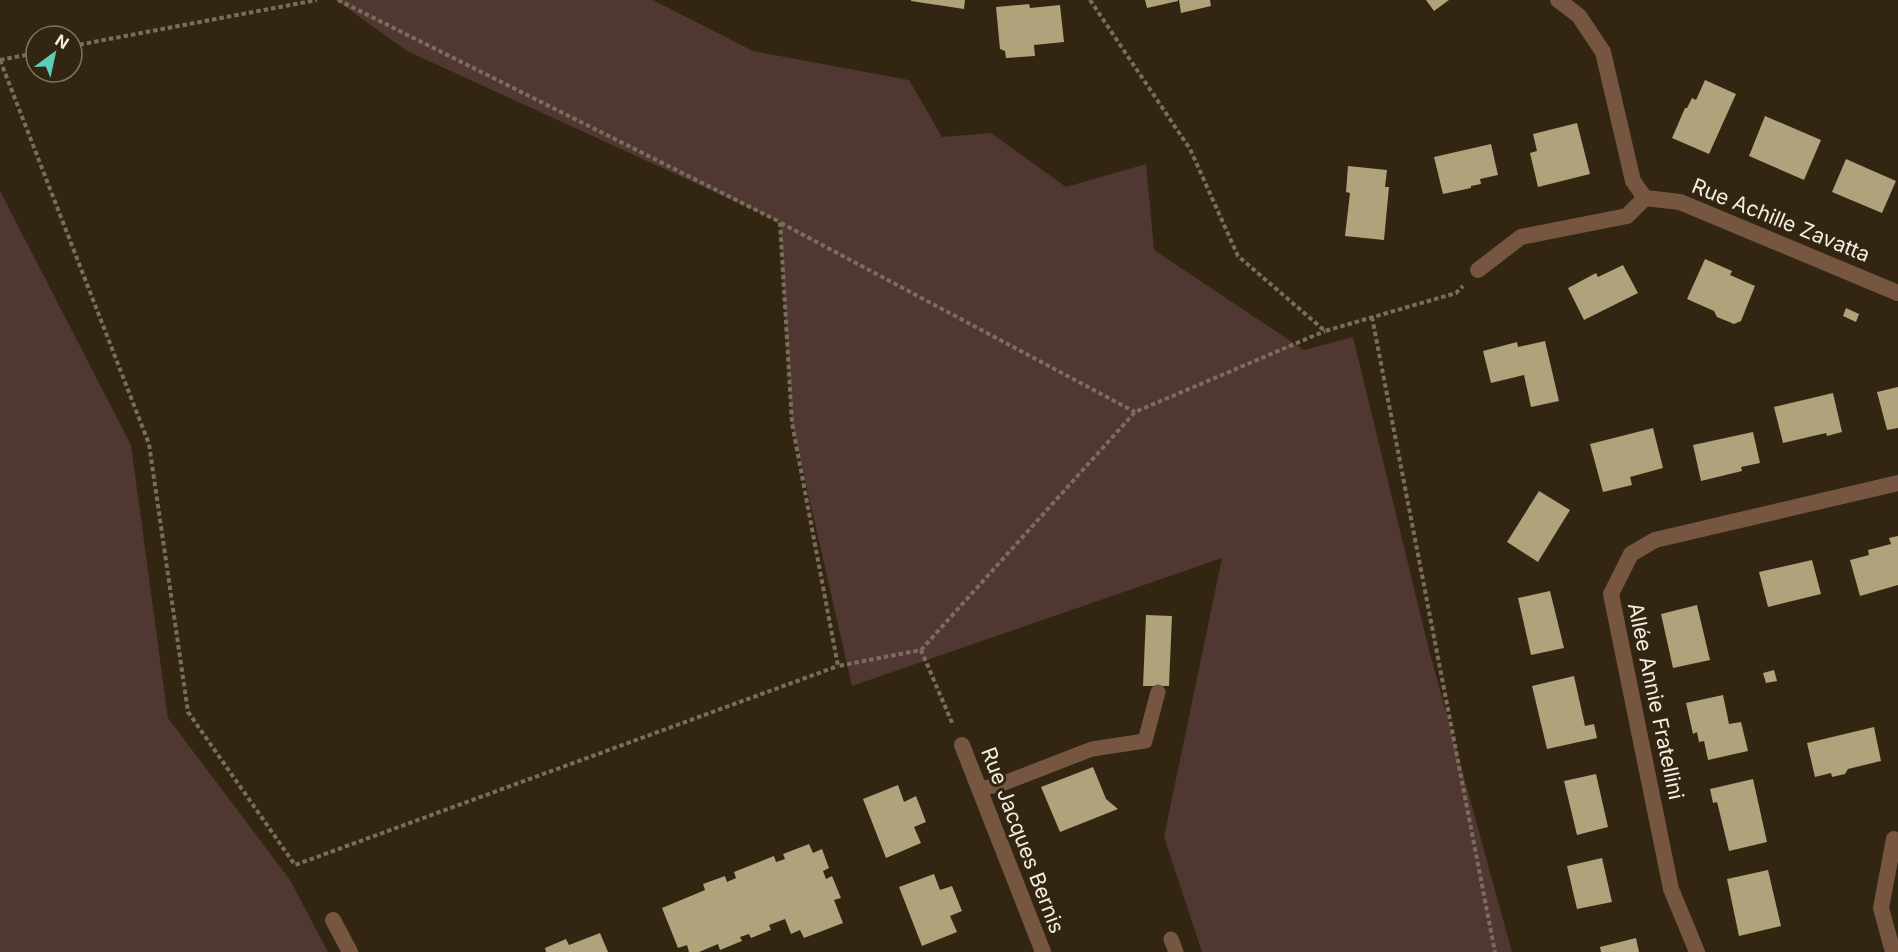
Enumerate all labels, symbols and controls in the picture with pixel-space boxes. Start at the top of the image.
north arrow [24,24,84,84]
text: N [52,30,73,53]
street label: Rue Achille Zavatta [1688,173,1874,267]
street label: Allée Annie Fratellini [1623,600,1689,802]
street label: Rue Jacques Bernis [976,743,1070,937]

